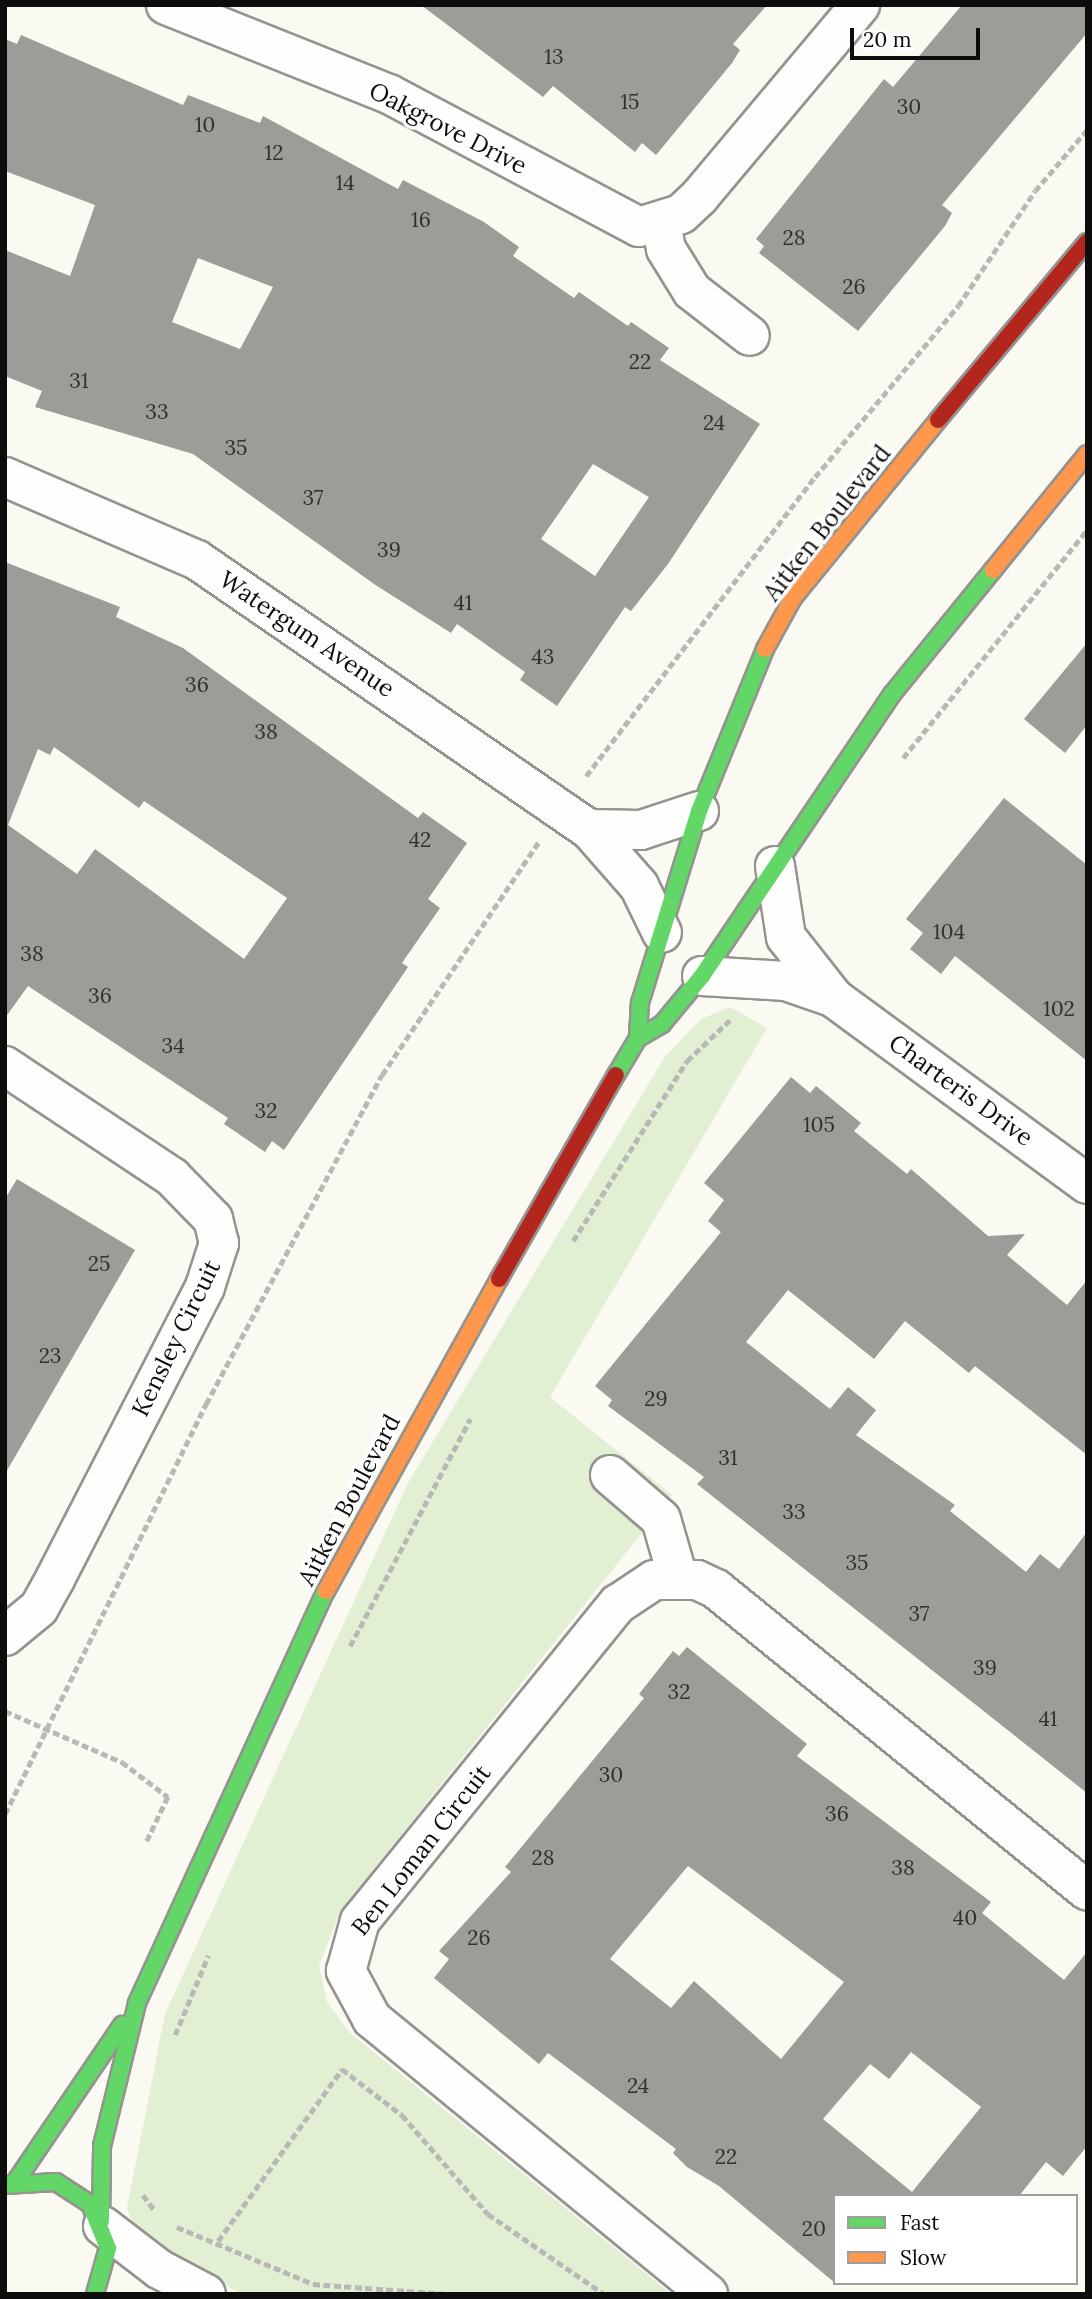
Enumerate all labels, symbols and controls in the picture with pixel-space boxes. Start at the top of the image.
scale bar [854,14,984,58]
text: 20 m [863,26,912,53]
house number: 13 [544,44,564,70]
street label: Oakgrove Drive [364,76,532,180]
house number: 15 [620,89,640,115]
house number: 30 [897,94,921,120]
house number: 10 [195,112,215,138]
house number: 12 [265,140,283,166]
house number: 14 [335,170,355,196]
house number: 16 [411,207,431,233]
house number: 28 [782,225,806,251]
house number: 26 [842,274,866,300]
house number: 22 [629,349,651,375]
house number: 31 [69,368,89,394]
house number: 33 [145,399,169,425]
house number: 24 [703,410,725,436]
house number: 35 [224,435,248,461]
street label: Aitken Boulevard [757,439,897,607]
house number: 37 [303,485,323,511]
house number: 39 [377,537,401,563]
street label: Watergum Avenue [214,565,400,703]
house number: 41 [453,590,473,616]
house number: 43 [531,644,555,670]
house number: 36 [185,672,209,698]
house number: 38 [254,719,278,745]
house number: 42 [409,827,431,853]
house number: 104 [933,919,965,945]
house number: 38 [20,941,44,967]
house number: 36 [88,983,112,1009]
house number: 102 [1043,996,1075,1022]
street label: Charteris Drive [883,1028,1039,1152]
house number: 34 [161,1033,185,1059]
house number: 32 [255,1098,277,1124]
house number: 105 [803,1112,835,1138]
house number: 25 [88,1251,110,1277]
street label: Kensley Circuit [126,1255,226,1421]
house number: 23 [39,1343,61,1369]
house number: 29 [644,1386,668,1412]
street label: Aitken Boulevard [292,1410,406,1590]
house number: 31 [718,1445,738,1471]
house number: 33 [782,1499,806,1525]
house number: 35 [845,1550,869,1576]
house number: 37 [909,1601,929,1627]
house number: 39 [973,1655,997,1681]
house number: 32 [668,1679,690,1705]
house number: 41 [1038,1706,1058,1732]
street label: Ben Loman Circuit [345,1759,497,1941]
house number: 30 [599,1762,623,1788]
house number: 36 [825,1801,849,1827]
house number: 28 [531,1845,555,1871]
house number: 38 [891,1855,915,1881]
house number: 40 [953,1905,977,1931]
house number: 26 [467,1925,491,1951]
house number: 24 [627,2073,649,2099]
house number: 22 [715,2144,737,2170]
legend [833,2194,1078,2285]
text: Fast [900,2209,939,2236]
house number: 20 [802,2216,826,2242]
text: Slow [900,2244,947,2271]

